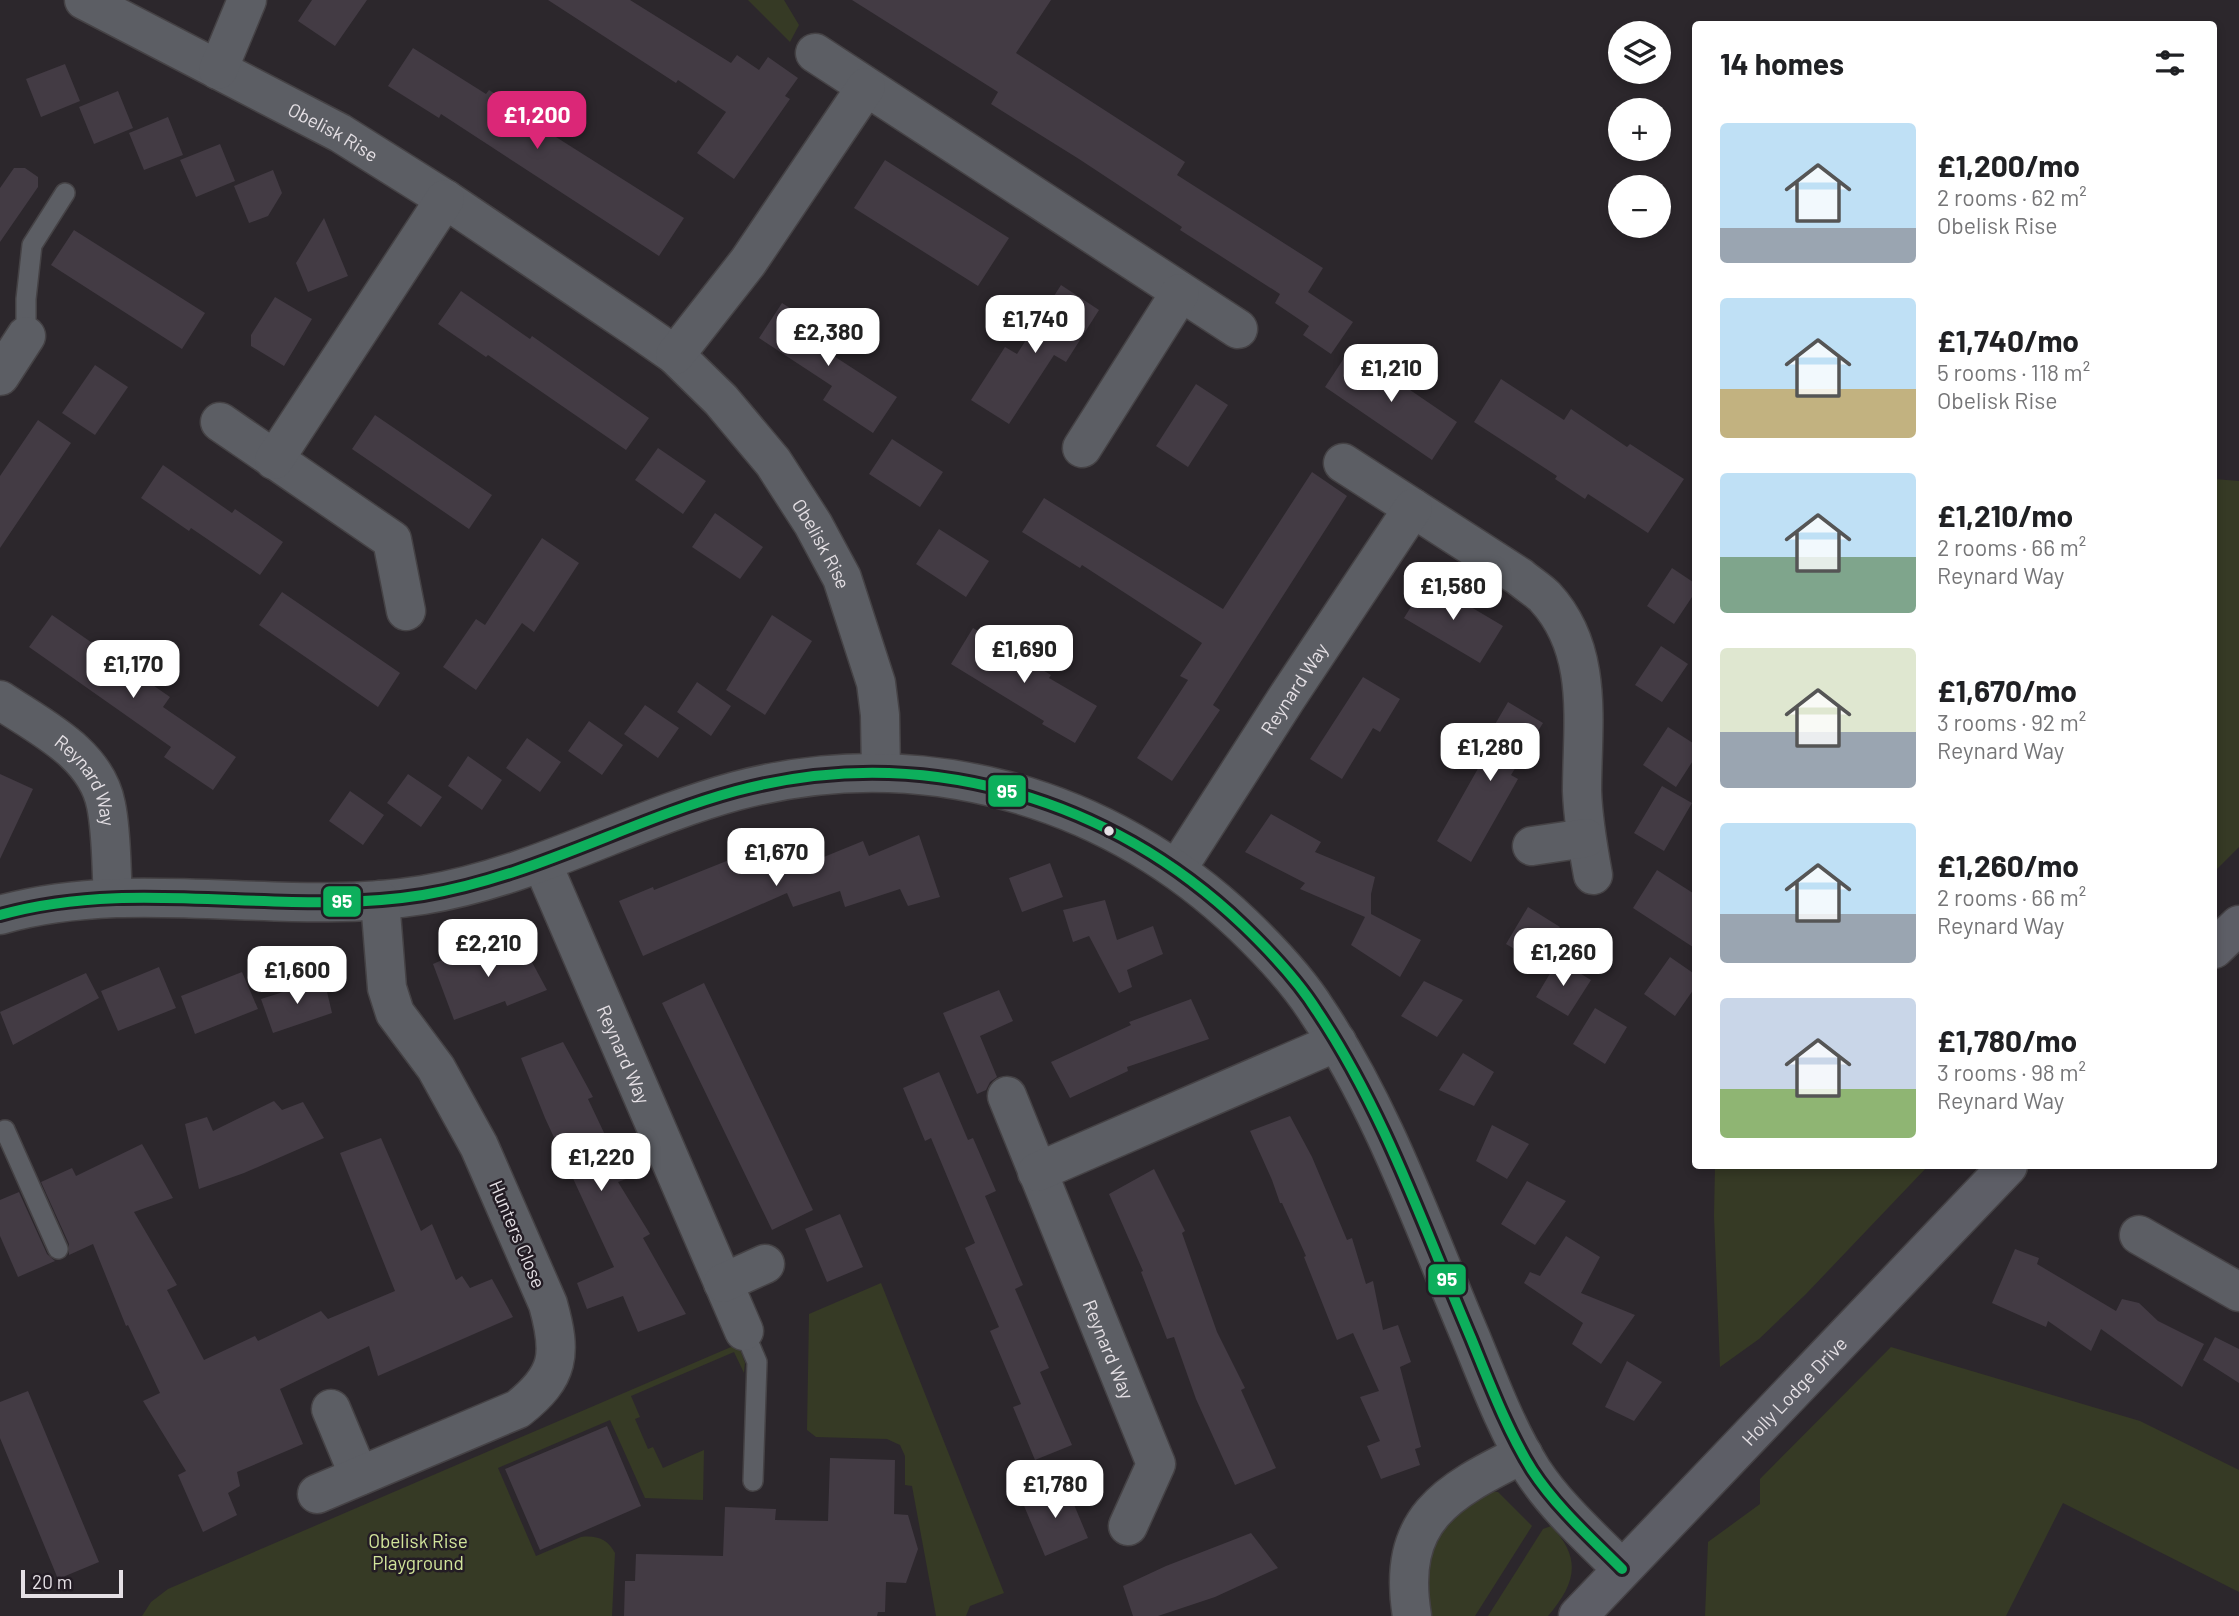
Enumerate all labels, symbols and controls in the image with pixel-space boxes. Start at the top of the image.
map controls [1608,21,1671,238]
button: layers [1608,21,1671,84]
icon: filters [2151,44,2189,82]
text: 14 homes [1720,45,1844,81]
pin: £1,200 [480,92,594,151]
street label: Obelisk Rise [285,97,383,166]
button: + [1608,98,1671,161]
text: £1,200 [503,100,571,128]
text: £1,200/mo [1937,147,2080,183]
icon: home [1776,151,1860,235]
button: − [1608,175,1671,238]
text: 2 rooms · 62 m² [1937,183,2087,211]
text: Obelisk Rise [1937,211,2058,239]
pin: £1,740 [978,296,1092,355]
text: £1,740 [1002,304,1068,332]
pin: £2,380 [771,308,885,368]
text: £2,380 [792,317,864,345]
text: £1,740/mo [1937,322,2079,358]
icon: home [1776,326,1860,410]
pin: £1,210 [1334,344,1448,404]
text: £1,210 [1360,353,1422,381]
text: 5 rooms · 118 m² [1937,358,2090,386]
text: Obelisk Rise [1937,386,2058,414]
street label: Obelisk Rise [788,494,856,591]
text: £1,210/mo [1937,497,2073,533]
icon: home [1776,501,1860,585]
text: 2 rooms · 66 m² [1937,533,2086,561]
text: Reynard Way [1937,561,2064,589]
pin: £1,580 [1396,562,1510,622]
text: £1,580 [1420,571,1486,599]
pin: £1,690 [967,626,1081,685]
text: £1,690 [991,634,1057,662]
street label: Reynard Way [1255,638,1332,739]
pin: £1,170 [76,640,190,700]
text: £1,170 [103,649,164,677]
text: £1,670/mo [1937,672,2077,708]
icon: home [1776,676,1860,760]
text: 3 rooms · 92 m² [1937,708,2086,736]
pin: £1,280 [1433,724,1547,783]
street label: Reynard Way [51,729,121,827]
text: £1,280 [1457,732,1523,760]
text: Reynard Way [1937,736,2064,764]
line badge: 95 [987,774,1027,808]
text: 95 [997,779,1017,802]
unlabelled marker [1102,824,1116,838]
pin: £1,670 [719,828,833,888]
text: £1,670 [743,837,809,865]
text: £1,260/mo [1937,847,2079,883]
icon: home [1776,851,1860,935]
text: 2 rooms · 66 m² [1937,883,2086,911]
line badge: 95 [322,885,362,918]
text: 95 [332,889,352,912]
text: Reynard Way [1937,911,2064,939]
pin: £2,210 [431,920,545,979]
text: £2,210 [454,928,522,956]
pin: £1,260 [1506,928,1620,988]
text: £1,260 [1530,937,1596,965]
pin: £1,600 [240,946,354,1006]
text: £1,600 [264,955,330,983]
street label: Reynard Way [593,1001,656,1107]
text: £1,780/mo [1937,1022,2077,1058]
icon: home [1776,1026,1860,1110]
text: 3 rooms · 98 m² [1937,1058,2086,1086]
text: Reynard Way [1937,1086,2064,1114]
pin: £1,220 [544,1134,658,1193]
text: £1,220 [567,1142,635,1170]
street label: Hunters Close [485,1177,551,1291]
line badge: 95 [1427,1263,1467,1296]
text: 95 [1437,1267,1457,1290]
street label: Reynard Way [1079,1296,1140,1402]
street label: Holly Lodge Drive [1736,1331,1851,1450]
pin: £1,780 [998,1460,1112,1520]
text: £1,780 [1022,1469,1088,1497]
park label: Obelisk Rise Playground [368,1529,468,1574]
scale bar [21,1567,122,1599]
text: 20 m [32,1570,72,1593]

